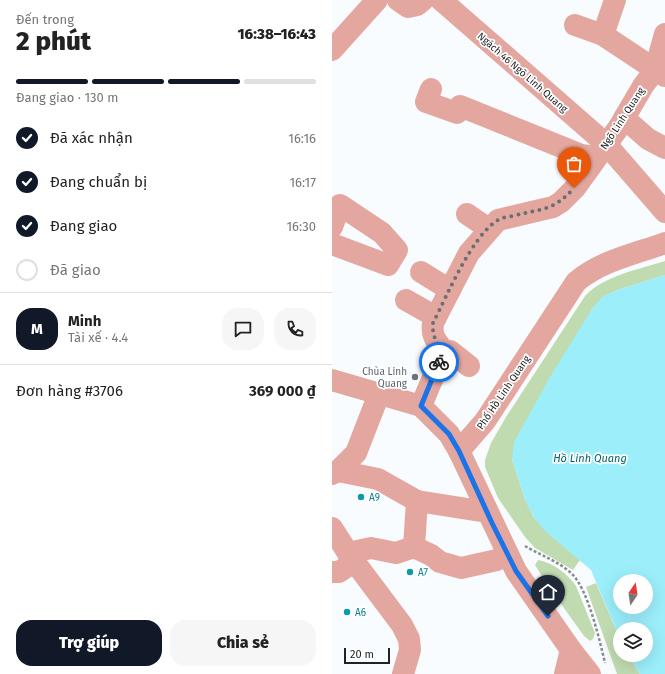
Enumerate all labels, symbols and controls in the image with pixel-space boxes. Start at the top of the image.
text: Đến trong [16,12,74,27]
text: 16:38–16:43 [237,25,316,43]
text: 2 phút [16,26,91,57]
street label: Ngách 46 Ngõ Linh Quang [475,30,571,116]
street label: Ngõ Linh Quang [598,85,648,152]
text: Đang giao · 130 m [16,90,118,105]
icon: check [16,127,38,149]
text: Đã xác nhận [50,129,133,147]
text: 16:16 [288,131,316,146]
pin [557,147,591,188]
icon: bag [563,153,585,175]
icon: check [16,171,38,193]
text: Đang chuẩn bị [50,173,147,191]
text: 16:17 [289,175,316,190]
icon: check [16,215,38,237]
text: Đang giao [50,217,117,235]
text: 16:30 [286,219,316,234]
text: Đã giao [50,261,101,279]
button: chat [222,308,264,350]
button: phone [274,308,316,350]
text: Minh [68,312,101,330]
text: M [31,320,43,338]
text: Tài xế · 4.4 [68,330,128,345]
courier [419,342,459,382]
icon: bike [428,351,450,373]
street label: Phố Hồ Linh Quang [474,352,533,432]
place label: Chùa Linh Quang [362,365,408,390]
marker: Chùa Linh Quang [410,372,420,382]
text: Đơn hàng #3706 [16,382,123,400]
text: 369 000 ₫ [249,382,316,400]
water label: Hồ Linh Quang [553,452,627,465]
marker: A9 [356,492,366,502]
place label: A9 [369,492,380,504]
marker: A7 [405,567,415,577]
place label: A7 [418,567,429,579]
north arrow [613,574,653,614]
map controls [613,574,653,662]
pin [531,575,565,616]
icon: home [537,581,559,603]
marker: A6 [342,607,352,617]
place label: A6 [355,607,366,619]
button: Trợ giúp [16,620,162,666]
button: Chia sẻ [170,620,316,666]
button: layers [613,622,653,662]
scale bar [344,646,390,665]
text: 20 m [350,648,374,661]

